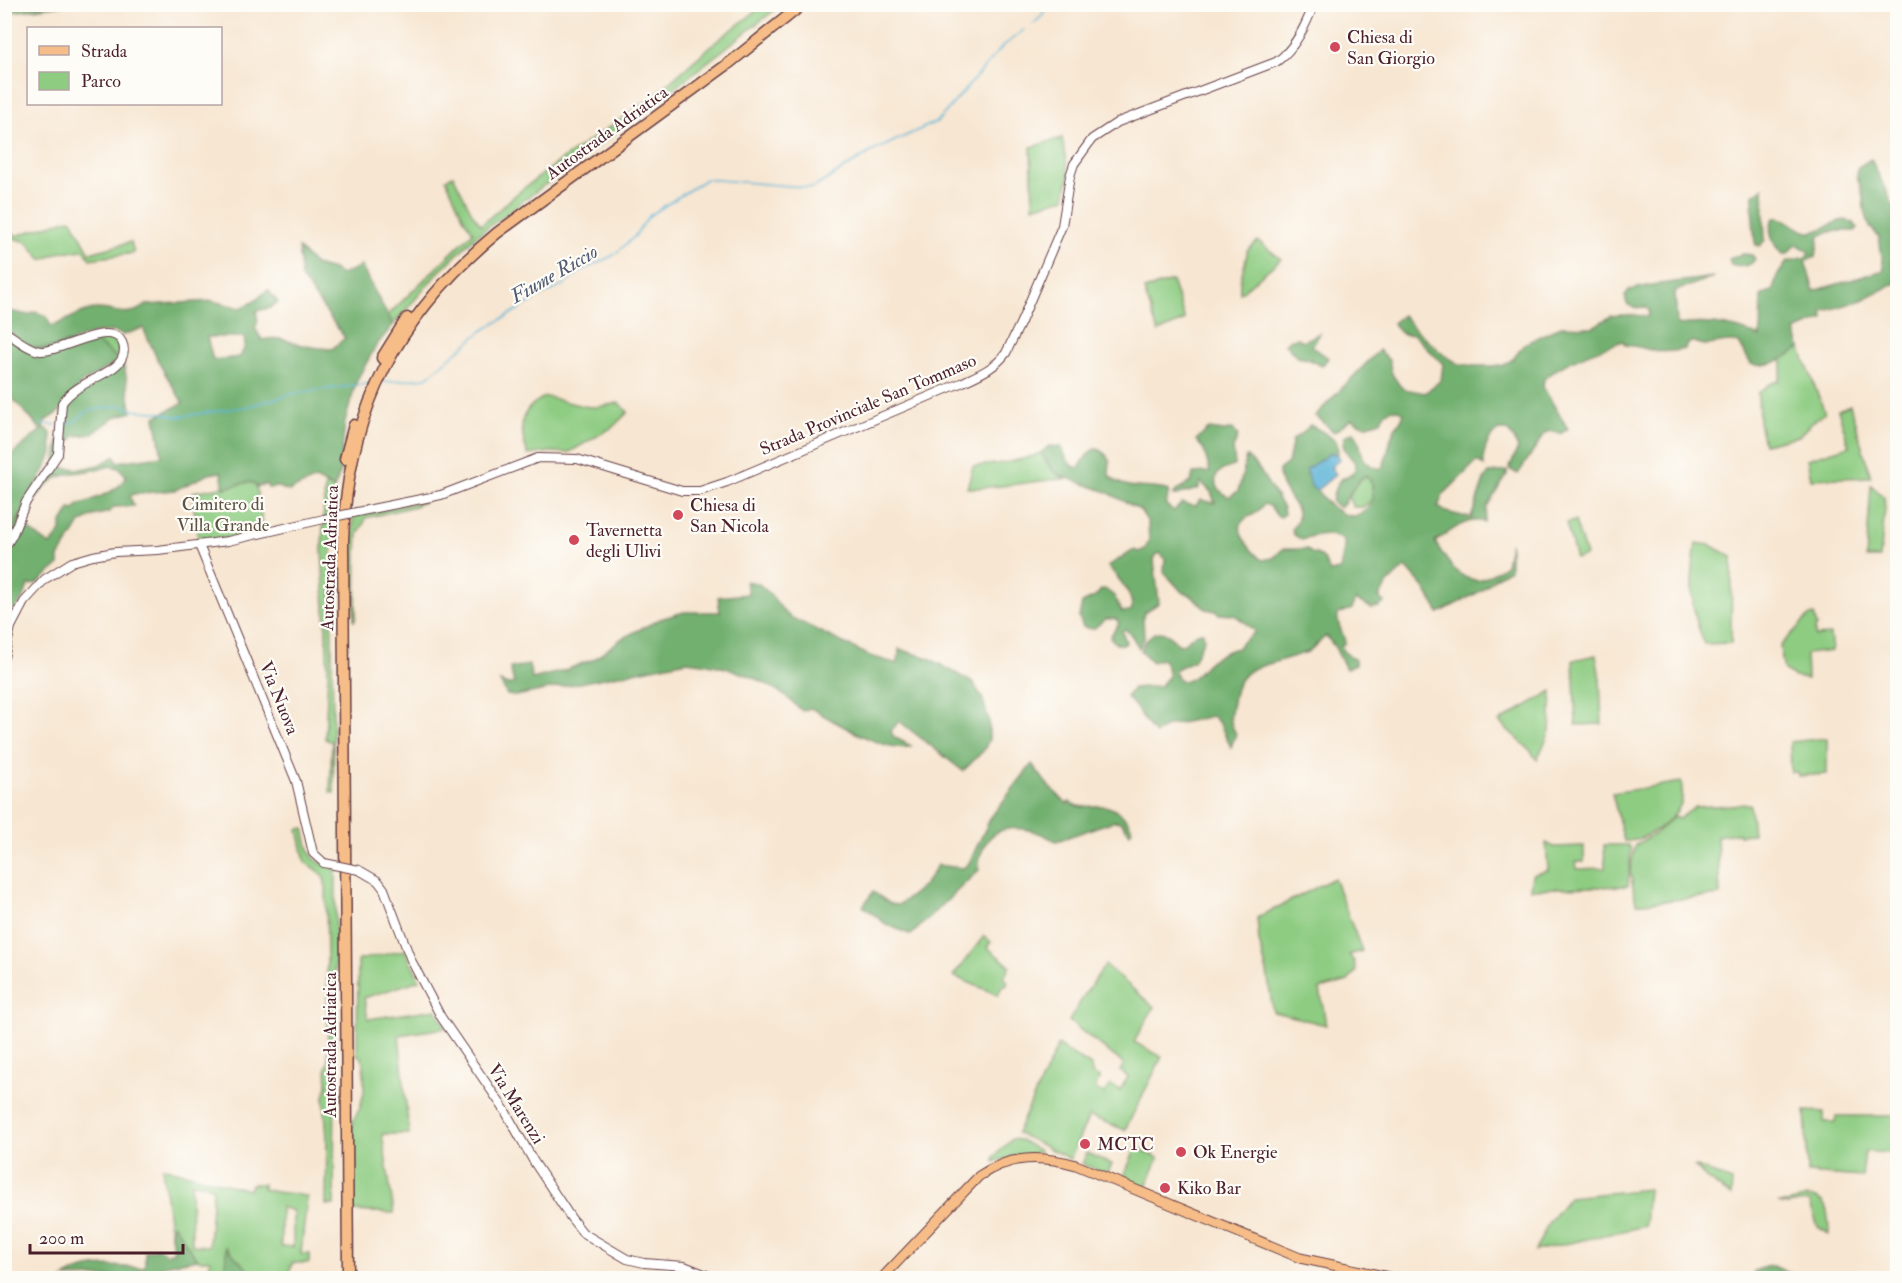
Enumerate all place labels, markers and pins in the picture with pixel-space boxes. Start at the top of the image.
place label: Chiesa di San Giorgio [1347,26,1435,70]
marker: Chiesa di San Giorgio [1328,40,1342,54]
place label: Chiesa di San Nicola [690,494,770,538]
marker: Chiesa di San Nicola [671,508,685,522]
place label: Tavernetta degli Ulivi [586,519,663,563]
marker: Tavernetta degli Ulivi [567,533,581,547]
place label: MCTC [1097,1133,1154,1156]
marker: MCTC [1078,1137,1092,1151]
place label: Ok Energie [1193,1141,1278,1164]
marker: Ok Energie [1174,1145,1188,1159]
place label: Kiko Bar [1177,1177,1241,1200]
marker: Kiko Bar [1158,1181,1172,1195]

